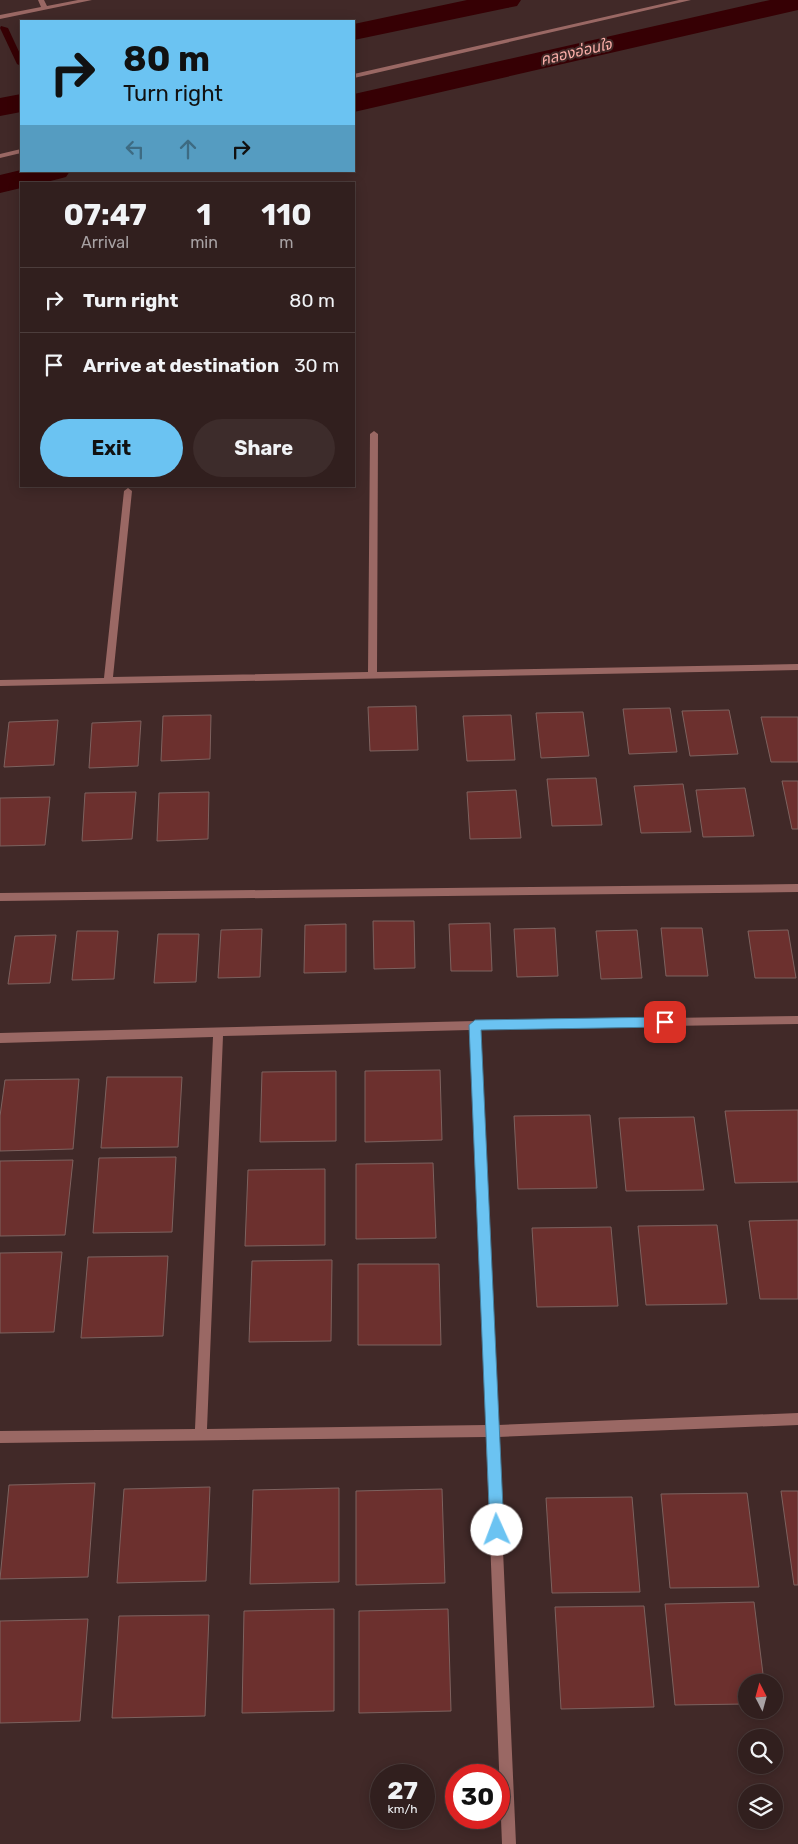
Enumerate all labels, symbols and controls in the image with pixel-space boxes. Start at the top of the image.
water label: คลองอ่อนใจ [539,35,614,69]
text: 80 m [123,38,210,80]
icon: right [40,40,105,105]
text: Turn right [123,80,223,107]
icon: left [121,135,149,163]
icon: ahead [174,135,202,163]
icon: right [227,135,255,163]
text: 07:47 [63,197,147,233]
text: 1 [197,197,211,233]
text: 110 [261,197,312,233]
text: Arrival [81,233,129,252]
text: min [190,233,218,252]
text: m [279,233,294,252]
icon: right [40,286,68,314]
text: Turn right [83,289,178,312]
text: 80 m [289,289,335,312]
icon: arrive [40,351,68,379]
text: Arrive at destination [83,354,279,377]
text: 30 m [294,354,339,377]
button: Exit [40,419,183,477]
button: Share [193,419,335,477]
pin [644,1001,686,1043]
icon: arrive [651,1008,679,1036]
position arrow [470,1503,522,1555]
north arrow [738,1674,782,1719]
map controls [738,1674,783,1829]
button: search [738,1729,783,1774]
speed limit sign: 30 [445,1764,510,1829]
text: 27 [387,1776,418,1805]
button: layers [738,1784,783,1829]
text: km/h [388,1802,417,1816]

